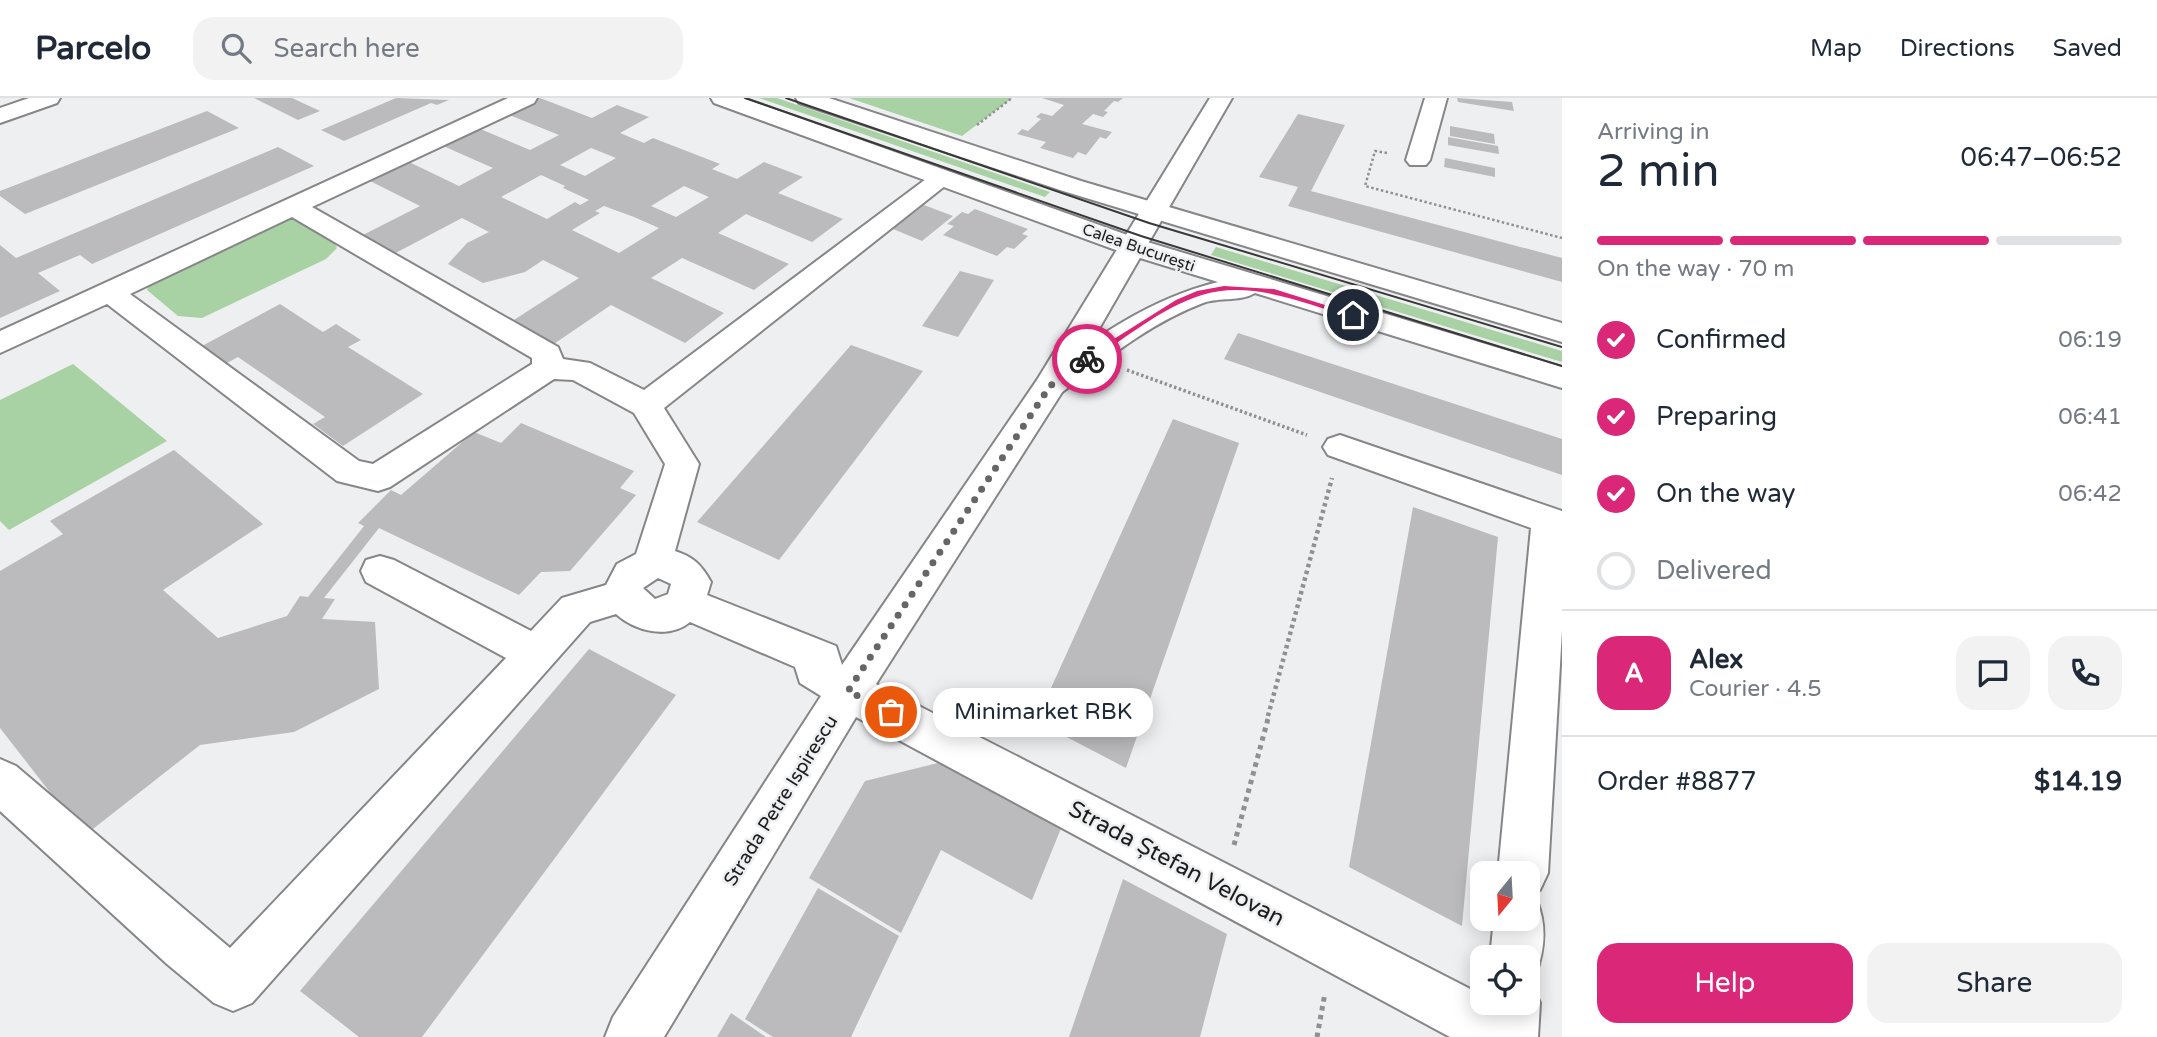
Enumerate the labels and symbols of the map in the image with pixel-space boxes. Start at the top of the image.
street label: Calea București [1080,219,1198,277]
pin [1323,285,1383,345]
courier [1052,324,1122,394]
pin [861,682,921,742]
callout: Minimarket RBK [933,688,1154,736]
street label: Strada Petre Ispirescu [719,711,842,890]
street label: Strada Ștefan Velovan [1064,795,1289,933]
north arrow [1470,861,1540,931]

